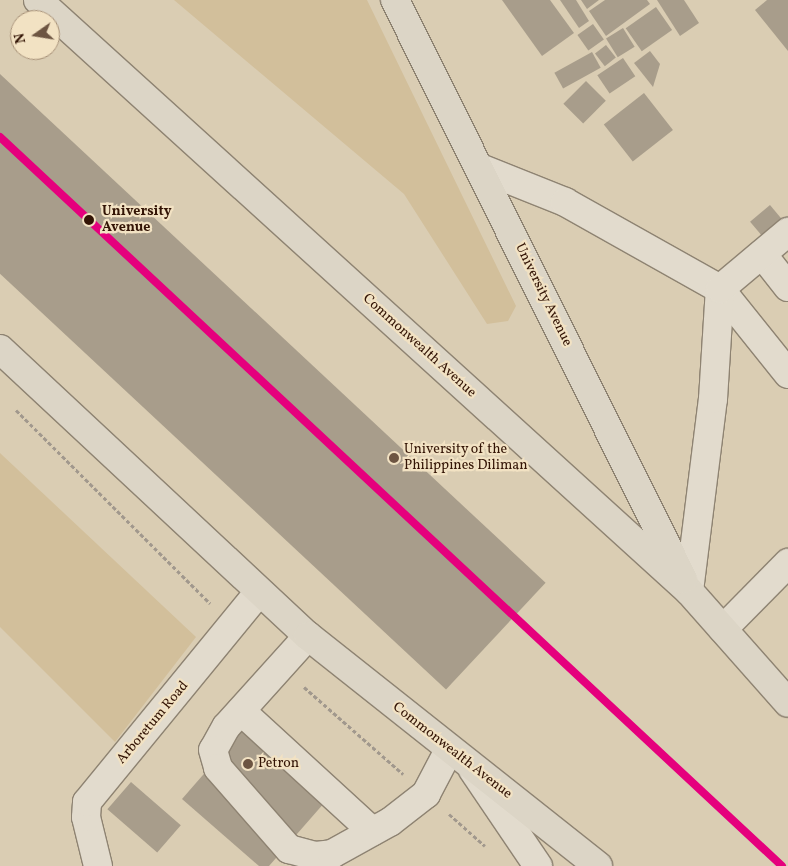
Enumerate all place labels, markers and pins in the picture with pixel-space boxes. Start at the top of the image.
place label: University Avenue [102,204,172,236]
marker: University Avenue [80,211,98,229]
place label: University of the Philippines Diliman [404,442,528,474]
marker: University of the Philippines Diliman [388,452,400,464]
place label: Petron [258,756,299,772]
marker: Petron [242,758,254,770]

